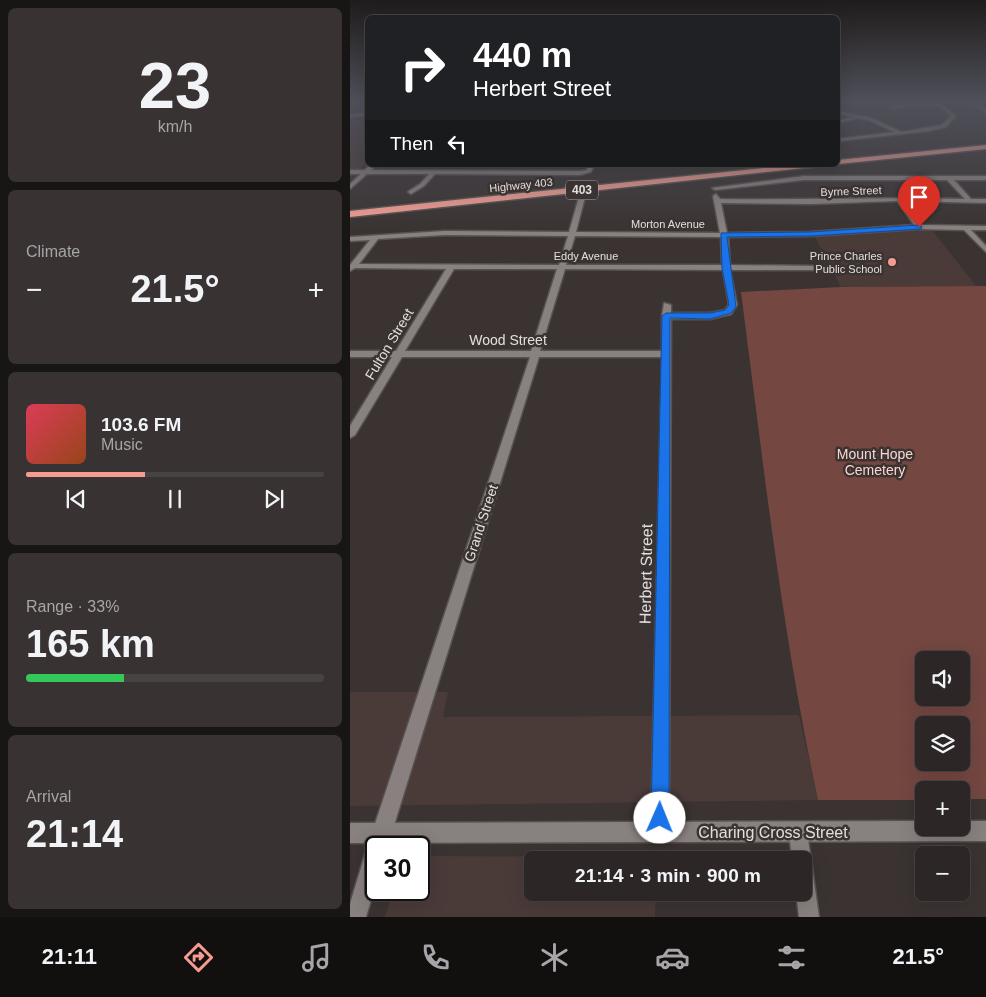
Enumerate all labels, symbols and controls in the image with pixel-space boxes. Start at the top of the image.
icon: right [390,35,455,100]
text: 440 m [473,35,572,74]
text: 23 [139,49,211,122]
text: Herbert Street [473,76,611,101]
text: km/h [158,118,192,135]
icon: left [443,130,471,158]
text: Then [390,133,433,154]
street label: Highway 403 [489,176,553,194]
pin [898,176,940,227]
road number: 403 [566,180,598,200]
icon: arrive [905,183,933,211]
street label: Byrne Street [820,184,882,198]
street label: Morton Avenue [631,218,705,230]
text: Climate [26,243,80,260]
street label: Eddy Avenue [554,250,618,262]
place label: Prince Charles Public School [810,250,882,275]
marker: Prince Charles Public School [886,256,898,268]
text: 21.5° [130,268,220,310]
text: − [26,274,42,305]
text: + [308,274,324,305]
street label: Fulton Street [362,305,417,382]
street label: Wood Street [469,332,547,348]
text: 103.6 FM [101,414,181,435]
text: Music [101,436,143,453]
park label: Mount Hope Cemetery [837,446,913,478]
street label: Grand Street [461,482,501,564]
icon: previous [62,485,90,513]
icon: pause [161,485,189,513]
icon: next [260,485,288,513]
street label: Herbert Street [637,523,655,624]
text: Range · 33% [26,598,119,615]
text: 165 km [26,623,155,665]
map controls [915,651,970,901]
button: sound [915,651,970,706]
button: layers [915,716,970,771]
button: + [915,781,970,836]
text: Arrival [26,788,71,805]
position arrow [633,791,685,843]
text: 21:14 [26,813,123,855]
street label: Charing Cross Street [698,824,848,841]
speed limit sign: 30 [365,836,430,901]
button: − [915,846,970,901]
text: 21:14 · 3 min · 900 m [575,865,761,886]
icon: directions [181,940,216,975]
icon: music [299,940,334,975]
icon: phone [418,940,453,975]
icon: climate [537,940,572,975]
icon: car [655,940,690,975]
icon: filters [774,940,809,975]
text: 21:11 [42,944,97,969]
text: 21.5° [892,944,944,969]

